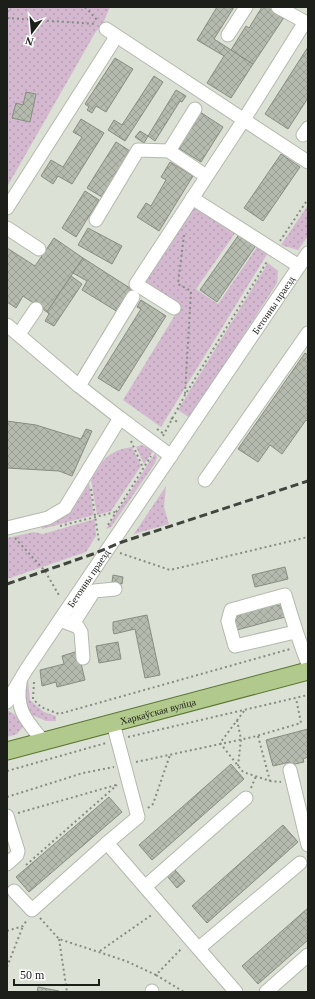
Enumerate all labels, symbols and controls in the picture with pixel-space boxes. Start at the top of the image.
north arrow [12,12,52,52]
text: N [24,35,35,48]
street label: Бетонны праезд [250,274,297,336]
street label: Бетонны праезд [65,547,112,610]
street label: Харкаўская вуліца [119,696,198,727]
scale bar [14,961,99,987]
text: 50 m [20,968,45,982]

